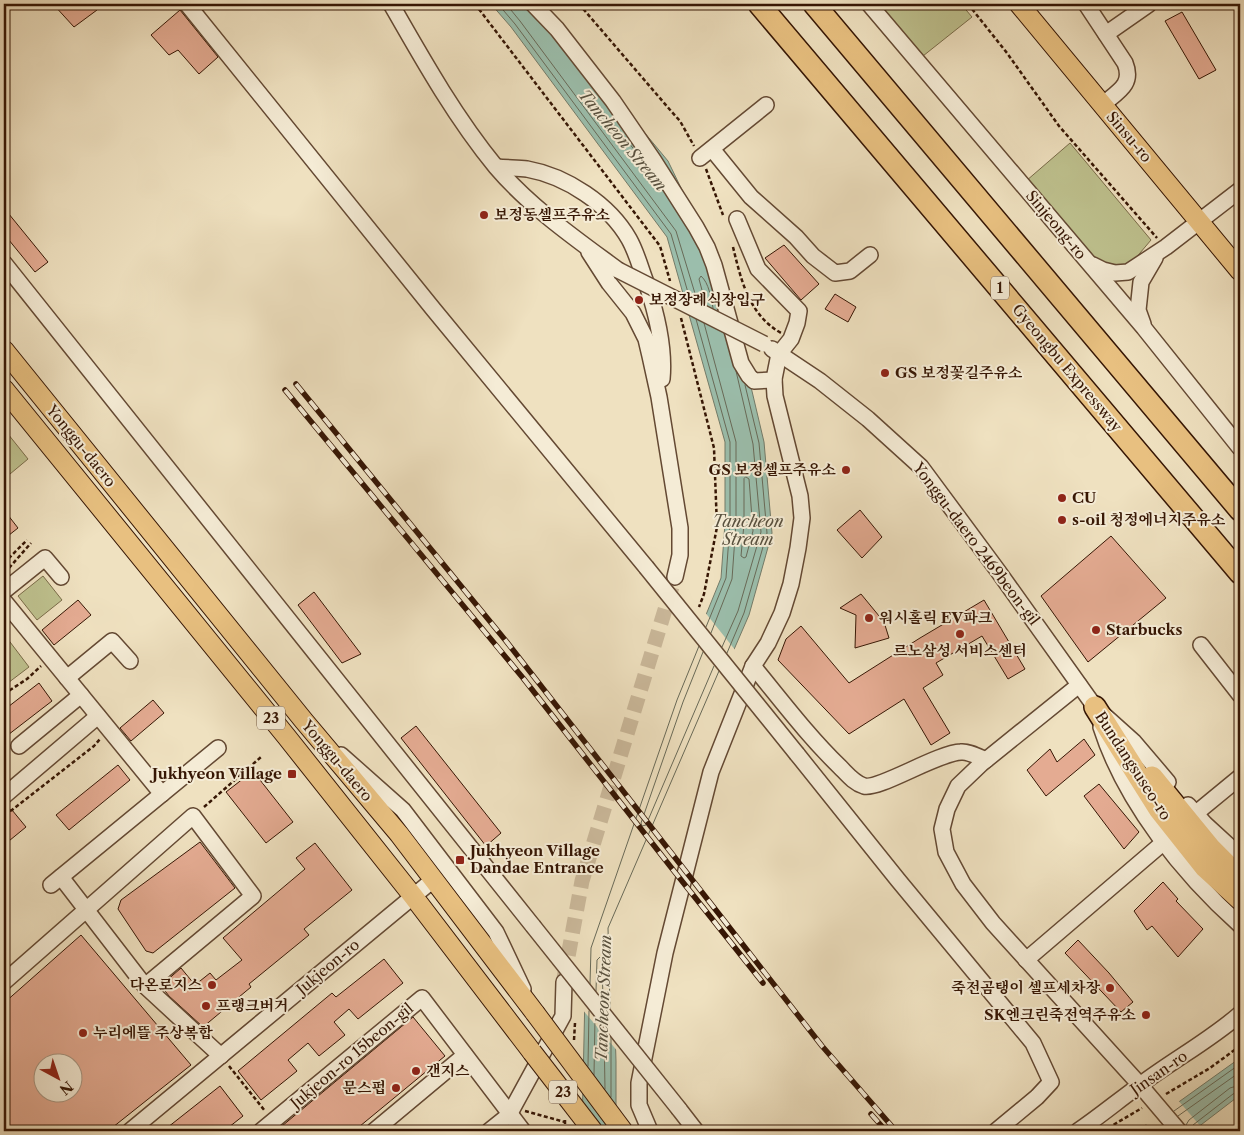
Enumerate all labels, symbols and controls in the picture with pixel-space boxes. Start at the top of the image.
water label: Tancheon Stream [575,85,671,195]
street label: Sinsu-ro [1103,107,1156,166]
street label: Sinjeong-ro [1022,186,1091,263]
place label: 보정동셀프주유소 [494,205,610,224]
marker: 보정동셀프주유소 [478,209,490,221]
road number: 1 [991,276,1009,300]
place label: 보정장례식장입구 [649,290,765,309]
marker: 보정장례식장입구 [633,294,645,306]
street label: Gyeongbu Expressway [1008,300,1127,436]
place label: GS 보정꽃길주유소 [895,363,1023,382]
marker: GS 보정꽃길주유소 [879,367,891,379]
street label: Yonggu-daero [42,400,120,491]
street label: Yonggu-daero 2469beon-gil [908,458,1044,629]
place label: GS 보정셀프주유소 [709,460,836,479]
marker: GS 보정셀프주유소 [840,464,852,476]
place label: CU [1072,488,1096,507]
marker: CU [1056,492,1068,504]
place label: s-oil 청정에너지주유소 [1072,510,1226,529]
water label: Tancheon Stream [712,511,784,549]
marker: s-oil 청정에너지주유소 [1056,514,1068,526]
place label: 워시홀릭 EV파크 [879,608,993,627]
marker: 워시홀릭 EV파크 [863,612,875,624]
place label: Starbucks [1106,620,1182,639]
marker: Starbucks [1090,624,1102,636]
marker: 르노삼성 서비스센터 [954,628,966,640]
place label: 르노삼성 서비스센터 [893,641,1027,660]
road number: 23 [257,706,285,730]
street label: Bundangsuseo-ro [1091,708,1176,824]
street label: Yonggu-daero [297,715,377,805]
place label: Jukhyeon Village [149,764,282,783]
marker: Jukhyeon Village [286,768,298,780]
place label: Jukhyeon Village Dandae Entrance [467,841,604,877]
marker: Jukhyeon Village Dandae Entrance [454,854,466,866]
water label: Tancheon Stream [591,934,615,1062]
street label: Jukjeon-ro [291,935,363,1000]
place label: 다온로지스 [130,975,203,994]
place label: 죽전곰탱이 셀프세차장 [951,978,1100,997]
marker: 다온로지스 [206,979,218,991]
marker: 죽전곰탱이 셀프세차장 [1104,982,1116,994]
place label: 프랭크버거 [216,996,288,1015]
street label: Jukjeon-ro 15beon-gil [285,998,417,1114]
marker: 프랭크버거 [200,1000,212,1012]
place label: SK엔크린죽전역주유소 [984,1005,1136,1024]
marker: SK엔크린죽전역주유소 [1140,1009,1152,1021]
place label: 누리에뜰 주상복합 [93,1023,213,1042]
marker: 누리에뜰 주상복합 [77,1027,89,1039]
street label: Jinsan-ro [1125,1046,1191,1100]
north arrow [32,1052,82,1102]
place label: 갠지스 [426,1061,470,1080]
marker: 갠지스 [410,1065,422,1077]
text: N [56,1077,77,1099]
place label: 문스펍 [343,1078,386,1097]
road number: 23 [549,1080,577,1104]
marker: 문스펍 [390,1082,402,1094]

